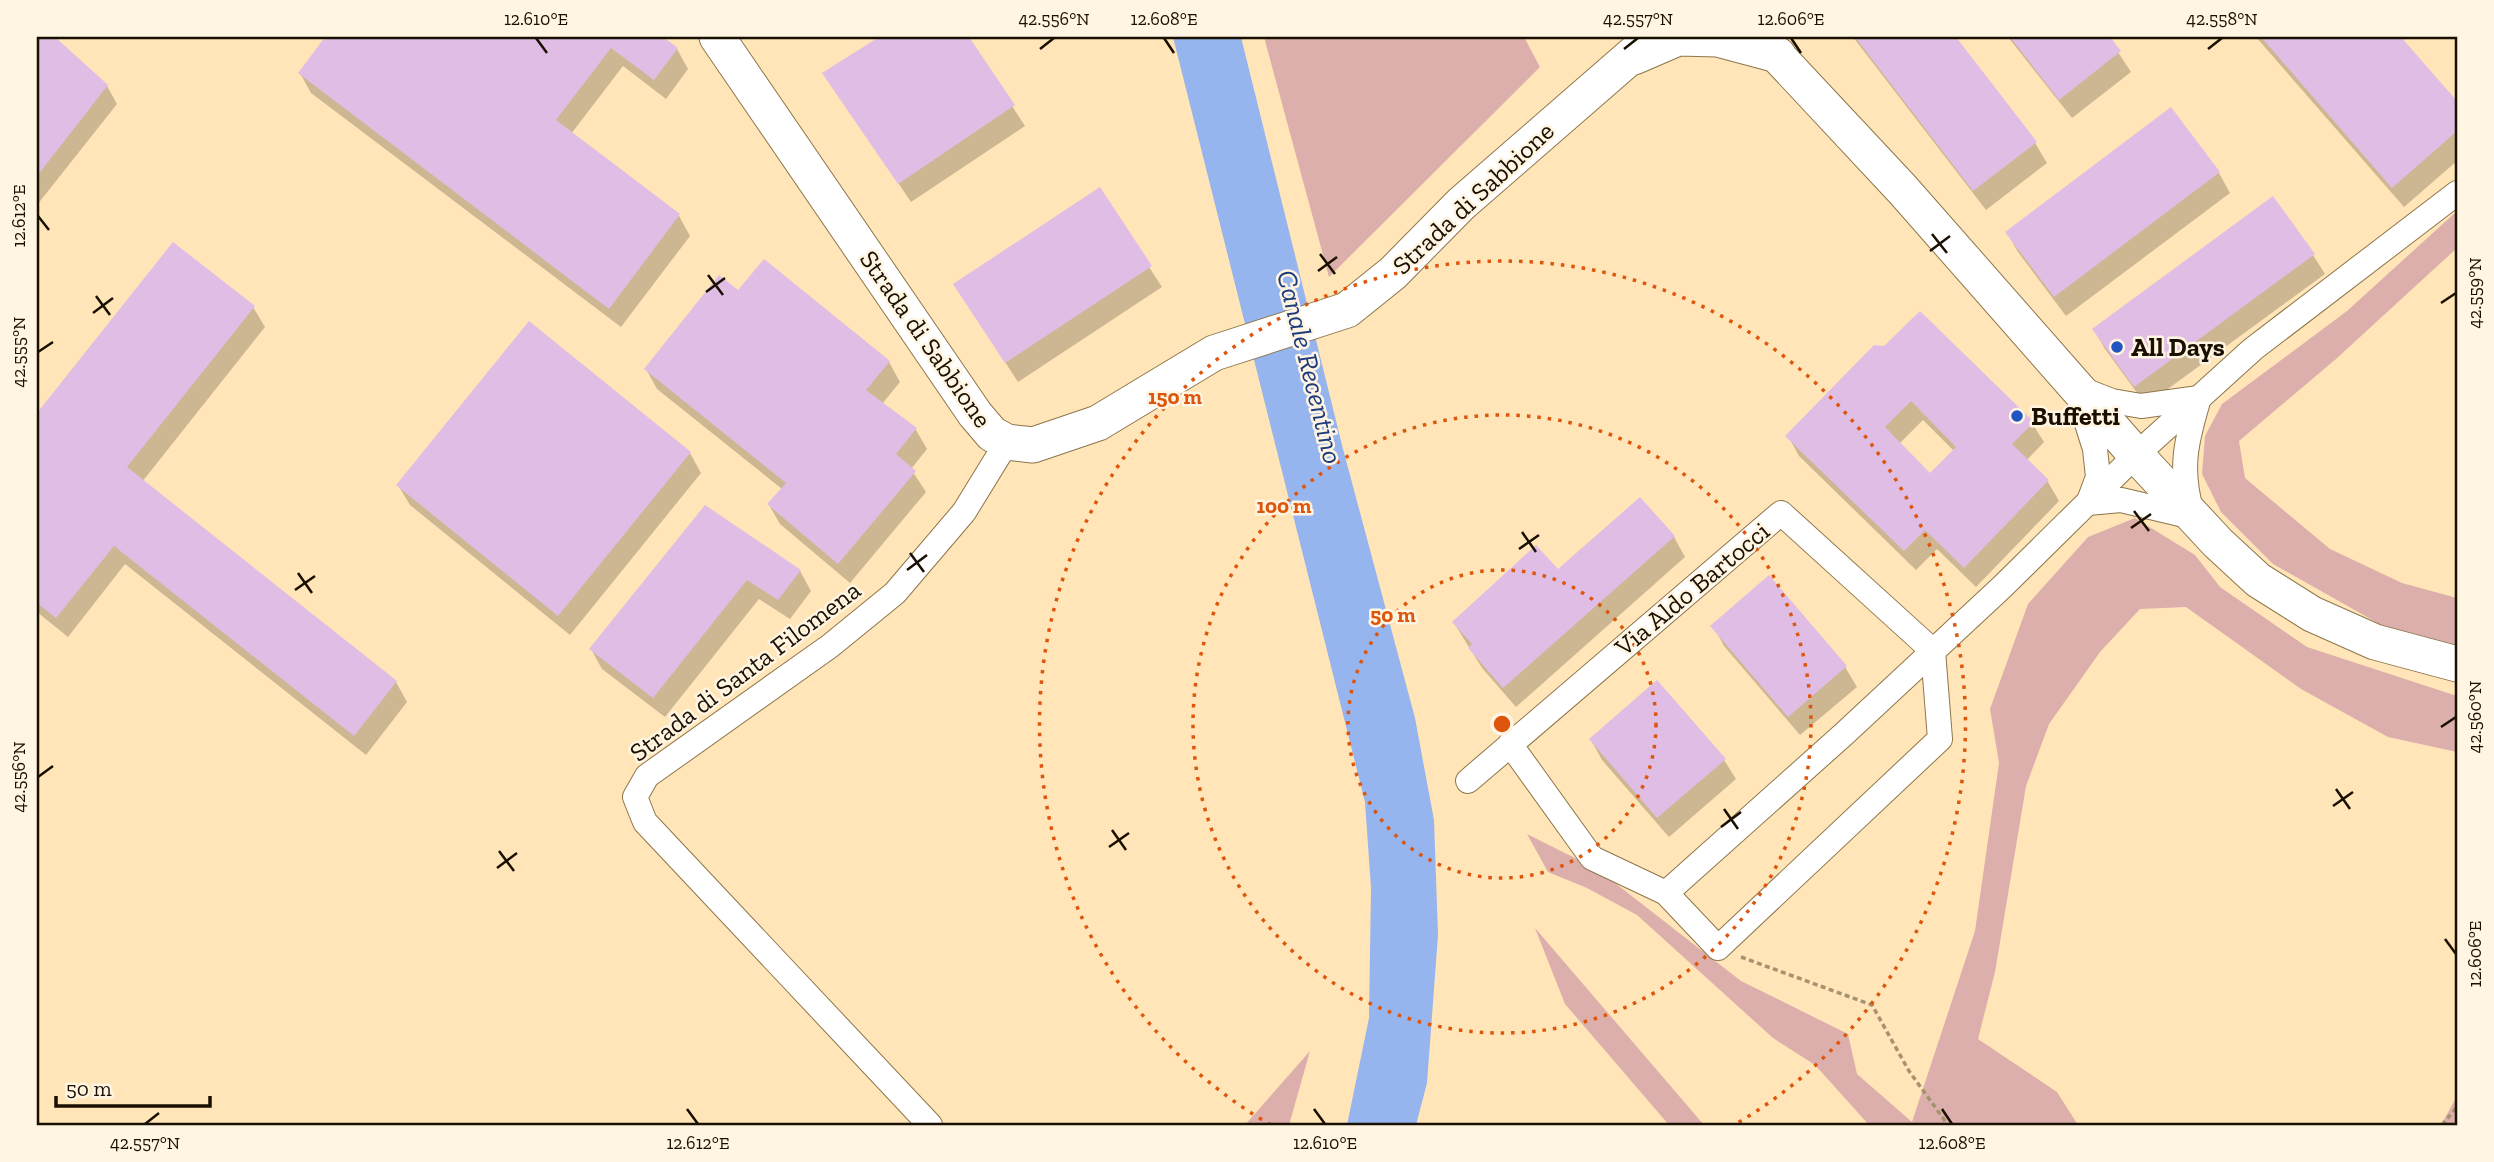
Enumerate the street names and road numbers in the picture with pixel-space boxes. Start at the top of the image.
street label: Strada di Sabbione [1386,115,1560,281]
street label: Strada di Sabbione [853,244,999,434]
street label: Via Aldo Bartocci [1607,515,1776,664]
street label: Strada di Santa Filomena [623,573,867,768]

